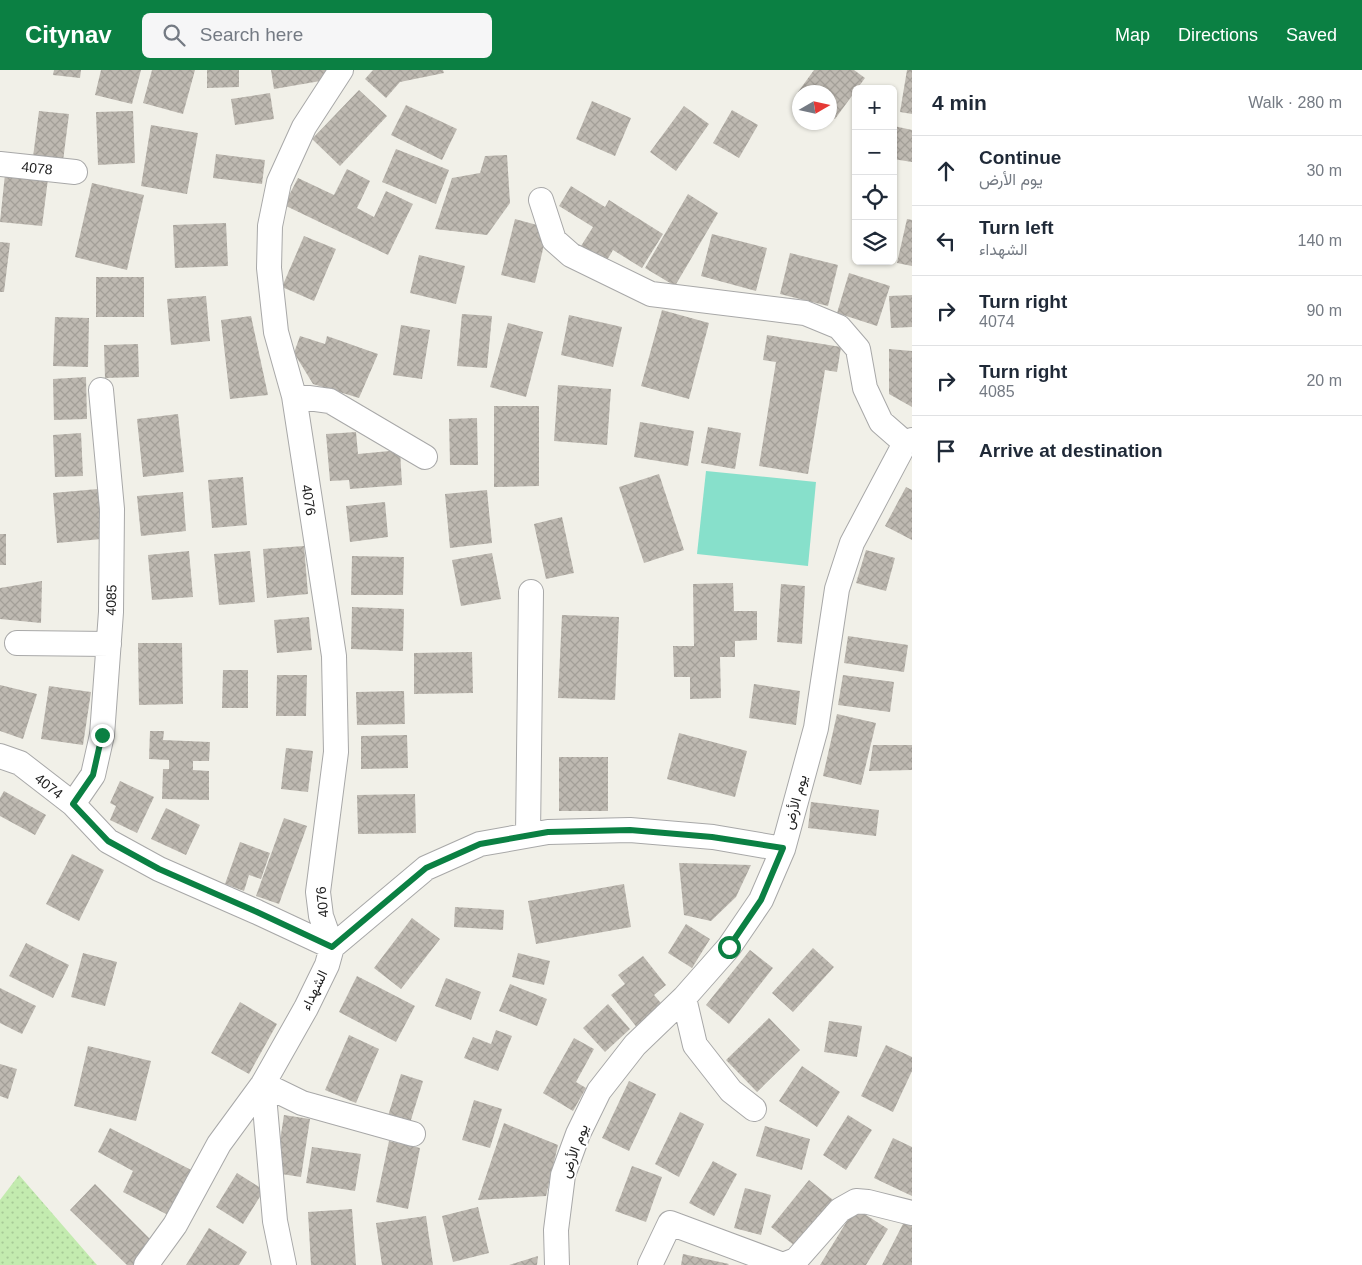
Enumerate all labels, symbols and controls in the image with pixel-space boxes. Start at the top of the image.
search box [142,13,492,58]
text: Citynav [25,21,112,48]
icon: search [160,21,188,49]
text: Search here [200,24,303,45]
text: Map [1115,25,1150,45]
text: Directions [1178,25,1258,45]
text: Saved [1286,25,1337,45]
north arrow [792,85,837,130]
map controls [852,85,897,265]
button: + [852,85,897,130]
text: 4 min [932,91,987,114]
text: Walk · 280 m [1248,94,1342,111]
button: − [852,130,897,175]
text: Continue [979,147,1061,168]
icon: ahead [932,157,960,185]
street label: 4078 [21,158,54,178]
text: 30 m [1306,162,1342,179]
text: يوم الأرض [979,171,1043,188]
button: locate [852,175,897,220]
text: Turn left [979,217,1054,238]
button: layers [852,220,897,265]
icon: left [932,227,960,255]
text: 140 m [1298,232,1342,249]
text: الشهداء [979,241,1028,258]
text: Turn right [979,291,1067,312]
icon: right [932,297,960,325]
text: 90 m [1306,302,1342,319]
text: 4074 [979,313,1015,330]
text: Turn right [979,361,1067,382]
icon: right [932,367,960,395]
text: 20 m [1306,372,1342,389]
text: 4085 [979,383,1015,400]
icon: arrive [932,437,960,465]
text: Arrive at destination [979,440,1163,461]
street label: 4076 [299,483,319,517]
street label: 4085 [102,584,120,616]
route end [91,724,114,747]
street label: 4074 [32,770,66,802]
street label: يوم الأرض [780,773,811,831]
street label: 4076 [312,885,332,918]
route start [718,936,741,959]
street label: الشهداء [298,967,331,1013]
street label: يوم الأرض [557,1122,592,1180]

